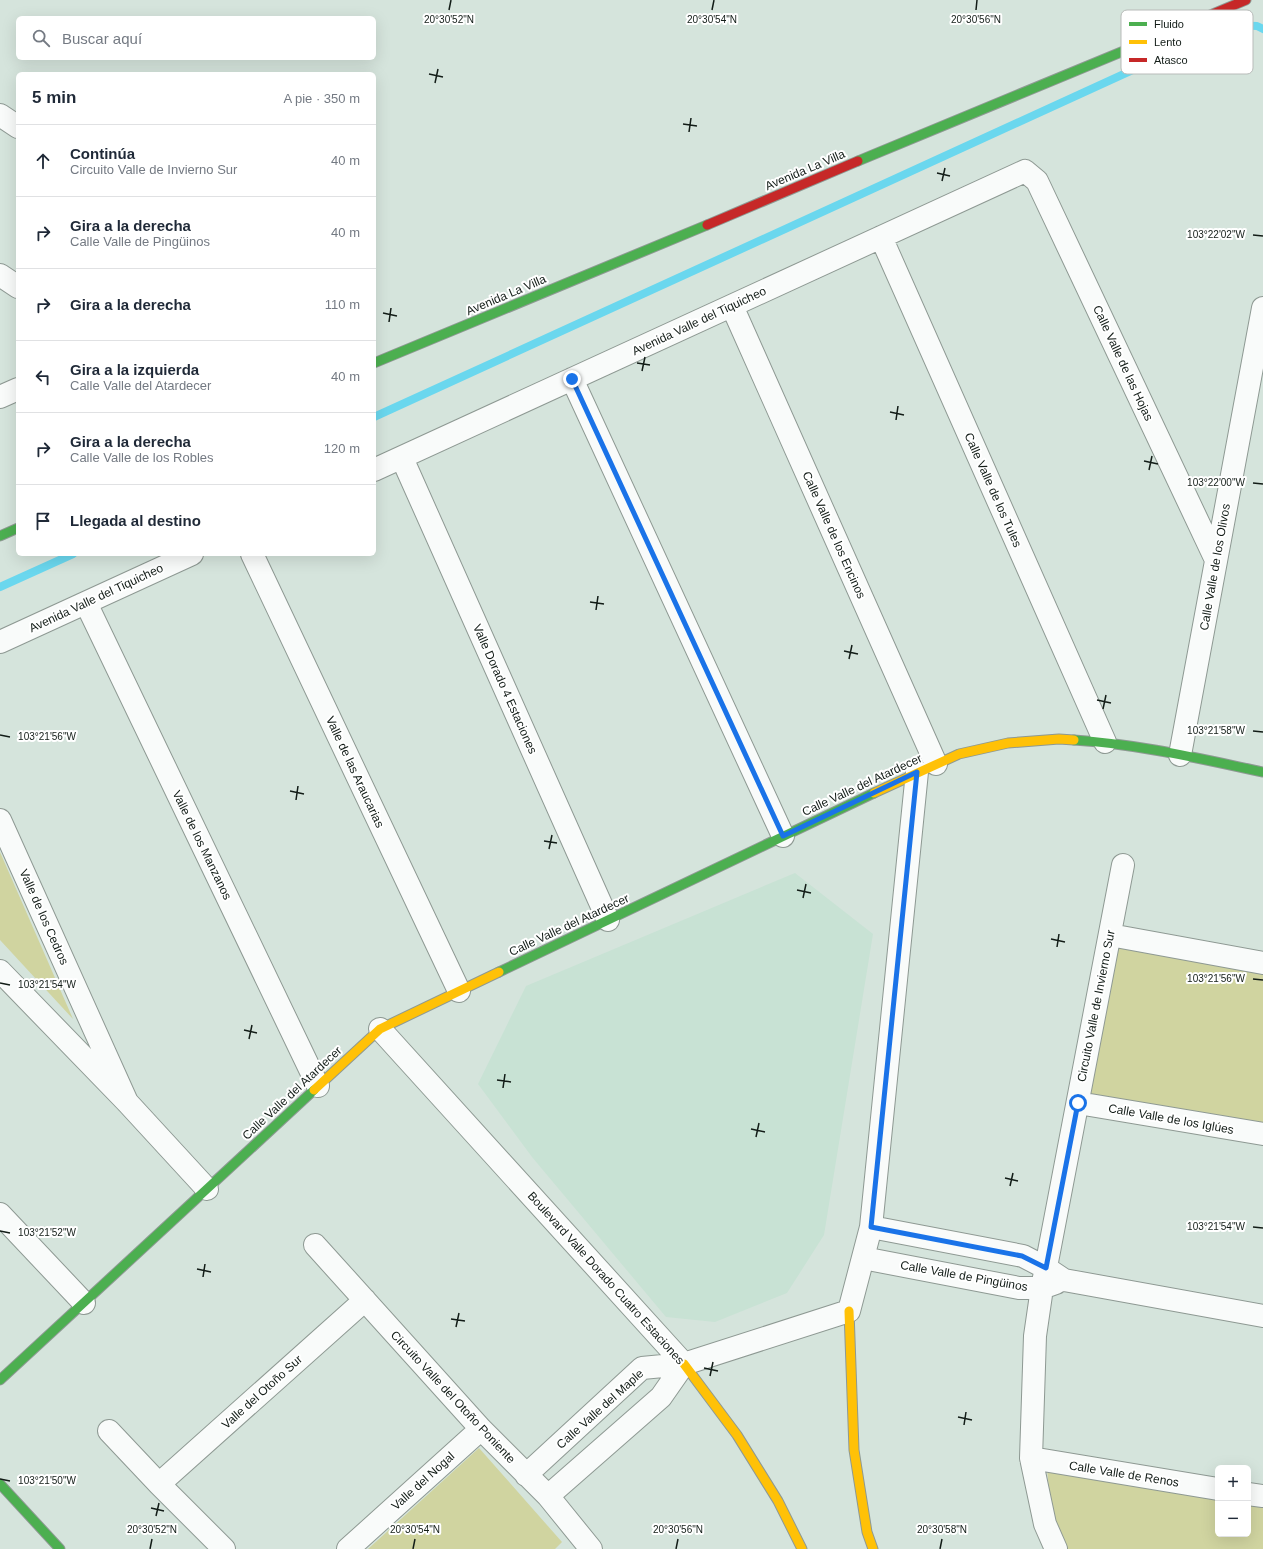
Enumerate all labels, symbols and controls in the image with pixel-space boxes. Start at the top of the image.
legend [1121,10,1253,74]
text: 20°30'52"N [424,14,474,25]
text: 20°30'54"N [687,14,737,25]
text: 20°30'56"N [951,14,1001,25]
search box [16,16,376,60]
text: Fluido [1154,18,1184,30]
icon: search [30,27,52,49]
text: Buscar aquí [62,30,142,47]
text: Lento [1154,36,1182,48]
text: Atasco [1154,54,1188,66]
text: 5 min [32,88,76,107]
text: A pie · 350 m [283,91,360,106]
text: Continúa [70,145,135,162]
street label: Avenida La Villa [763,147,847,193]
icon: ahead [32,150,54,172]
text: 40 m [331,153,360,168]
text: Circuito Valle de Invierno Sur [70,162,237,177]
text: Gira a la derecha [70,217,191,234]
icon: right [32,222,54,244]
text: 40 m [331,225,360,240]
text: 103°22'02"W [1187,229,1245,240]
text: Calle Valle de Pingüinos [70,234,210,249]
street label: Avenida La Villa [464,272,548,318]
street label: Avenida Valle del Tiquicheo [630,284,769,358]
icon: right [32,294,54,316]
text: Gira a la derecha [70,296,191,313]
text: 110 m [325,297,360,312]
street label: Calle Valle de las Hojas [1090,303,1156,423]
text: Gira a la izquierda [70,361,199,378]
icon: left [32,366,54,388]
text: 40 m [331,369,360,384]
route end [563,370,581,388]
text: Calle Valle del Atardecer [70,378,211,393]
street label: Calle Valle de los Tules [961,431,1025,549]
text: Gira a la derecha [70,433,191,450]
icon: right [32,438,54,460]
text: 120 m [324,441,360,456]
text: Calle Valle de los Robles [70,450,214,465]
street label: Calle Valle de los Encinos [800,469,868,601]
text: 103°22'00"W [1187,477,1245,488]
street label: Calle Valle de los Olivos [1197,503,1233,631]
icon: arrive [32,510,54,532]
text: Llegada al destino [70,512,201,529]
street label: Avenida Valle del Tiquicheo [27,561,166,635]
street label: Valle Dorado 4 Estaciones [470,622,540,756]
street label: Valle de las Araucarias [323,714,387,830]
text: 103°21'58"W [1187,725,1245,736]
text: 103°21'56"W [18,731,76,742]
street label: Calle Valle del Atardecer [800,751,924,819]
street label: Valle de los Manzanos [169,788,235,902]
street label: Valle de los Cedros [17,867,71,967]
street label: Calle Valle del Atardecer [507,891,631,959]
street label: Circuito Valle de Invierno Sur [1074,929,1118,1083]
text: 103°21'56"W [1187,973,1245,984]
text: 103°21'54"W [18,979,76,990]
street label: Calle Valle del Atardecer [239,1043,345,1143]
route start [1069,1094,1087,1112]
street label: Calle Valle de los Iglúes [1107,1101,1235,1137]
street label: Boulevard Valle Dorado Cuatro Estaciones [525,1189,687,1367]
text: 103°21'54"W [1187,1221,1245,1232]
text: 103°21'52"W [18,1227,76,1238]
street label: Calle Valle de Pingüinos [899,1258,1029,1294]
street label: Circuito Valle del Otoño Poniente [388,1328,518,1466]
street label: Valle del Otoño Sur [219,1352,305,1432]
street label: Calle Valle del Maple [554,1366,646,1452]
street label: Valle del Nogal [389,1449,457,1513]
street label: Calle Valle de Renos [1068,1458,1180,1490]
map controls [1215,1465,1251,1537]
button: + [1215,1465,1251,1501]
text: 103°21'50"W [18,1475,76,1486]
button: − [1215,1501,1251,1537]
text: 20°30'52"N [127,1524,177,1535]
text: 20°30'54"N [390,1524,440,1535]
text: 20°30'56"N [653,1524,703,1535]
text: 20°30'58"N [917,1524,967,1535]

